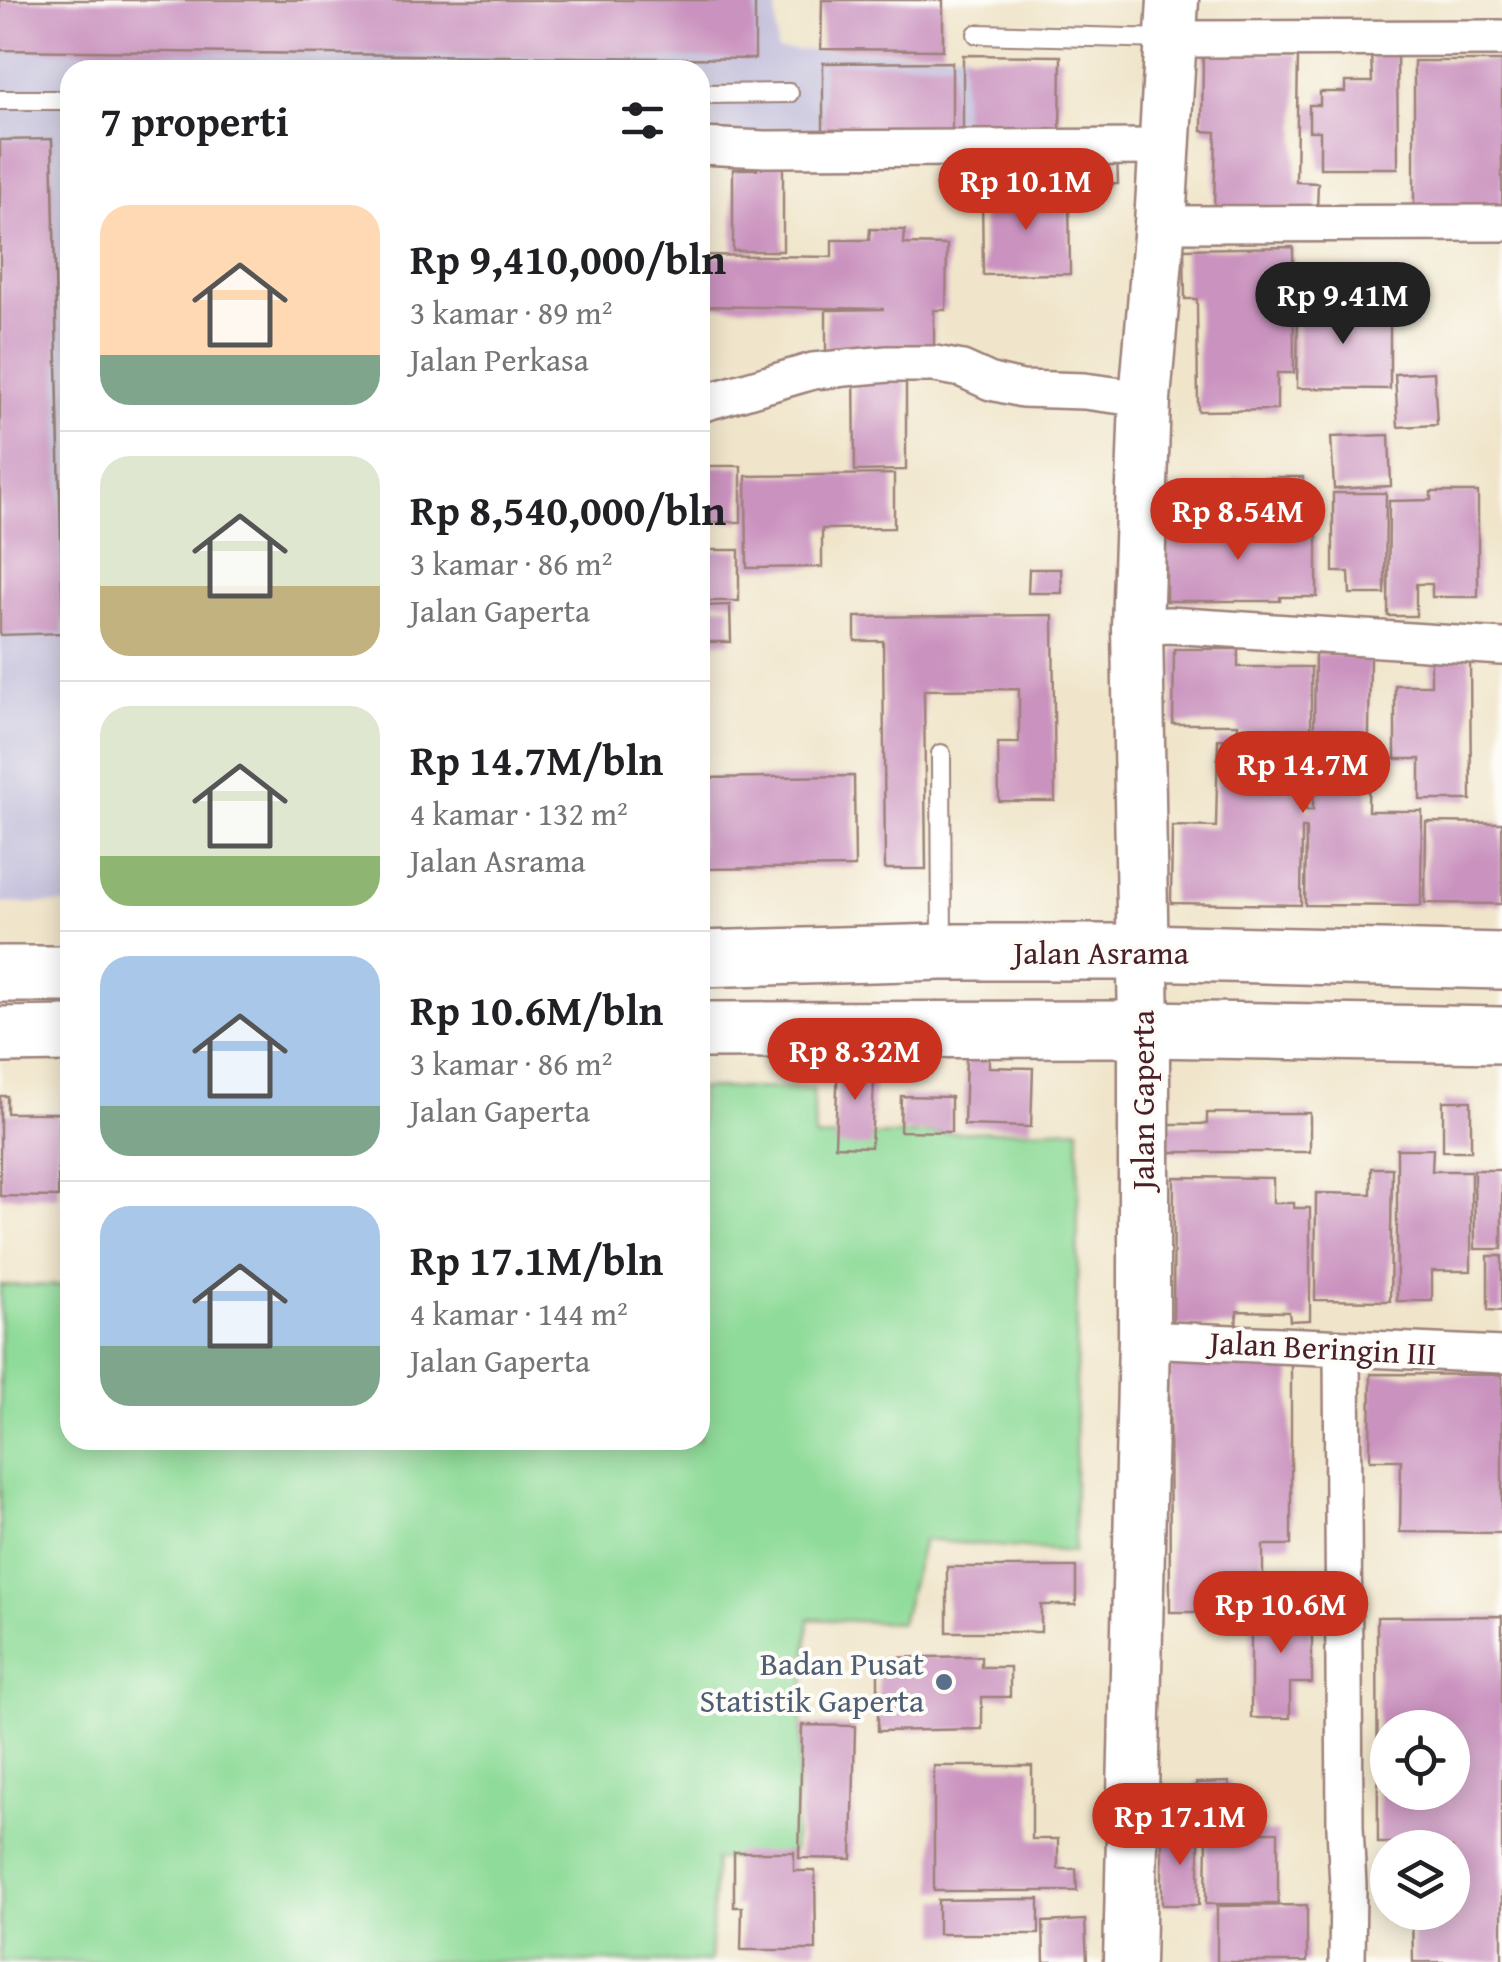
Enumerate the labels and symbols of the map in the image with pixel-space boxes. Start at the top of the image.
pin: Rp 10.1M [923,148,1129,233]
pin: Rp 9.41M [1240,262,1446,347]
pin: Rp 8.54M [1135,478,1341,563]
pin: Rp 14.7M [1200,731,1406,816]
street label: Jalan Asrama [1009,929,1189,976]
street label: Jalan Gaperta [1119,1010,1166,1194]
pin: Rp 8.32M [752,1018,958,1103]
street label: Jalan Beringin III [1204,1318,1438,1377]
pin: Rp 10.6M [1178,1571,1384,1656]
place label: Badan Pusat Statistik Gaperta [700,1640,924,1724]
marker: Badan Pusat Statistik Gaperta [933,1671,955,1693]
pin: Rp 17.1M [1077,1783,1283,1868]

